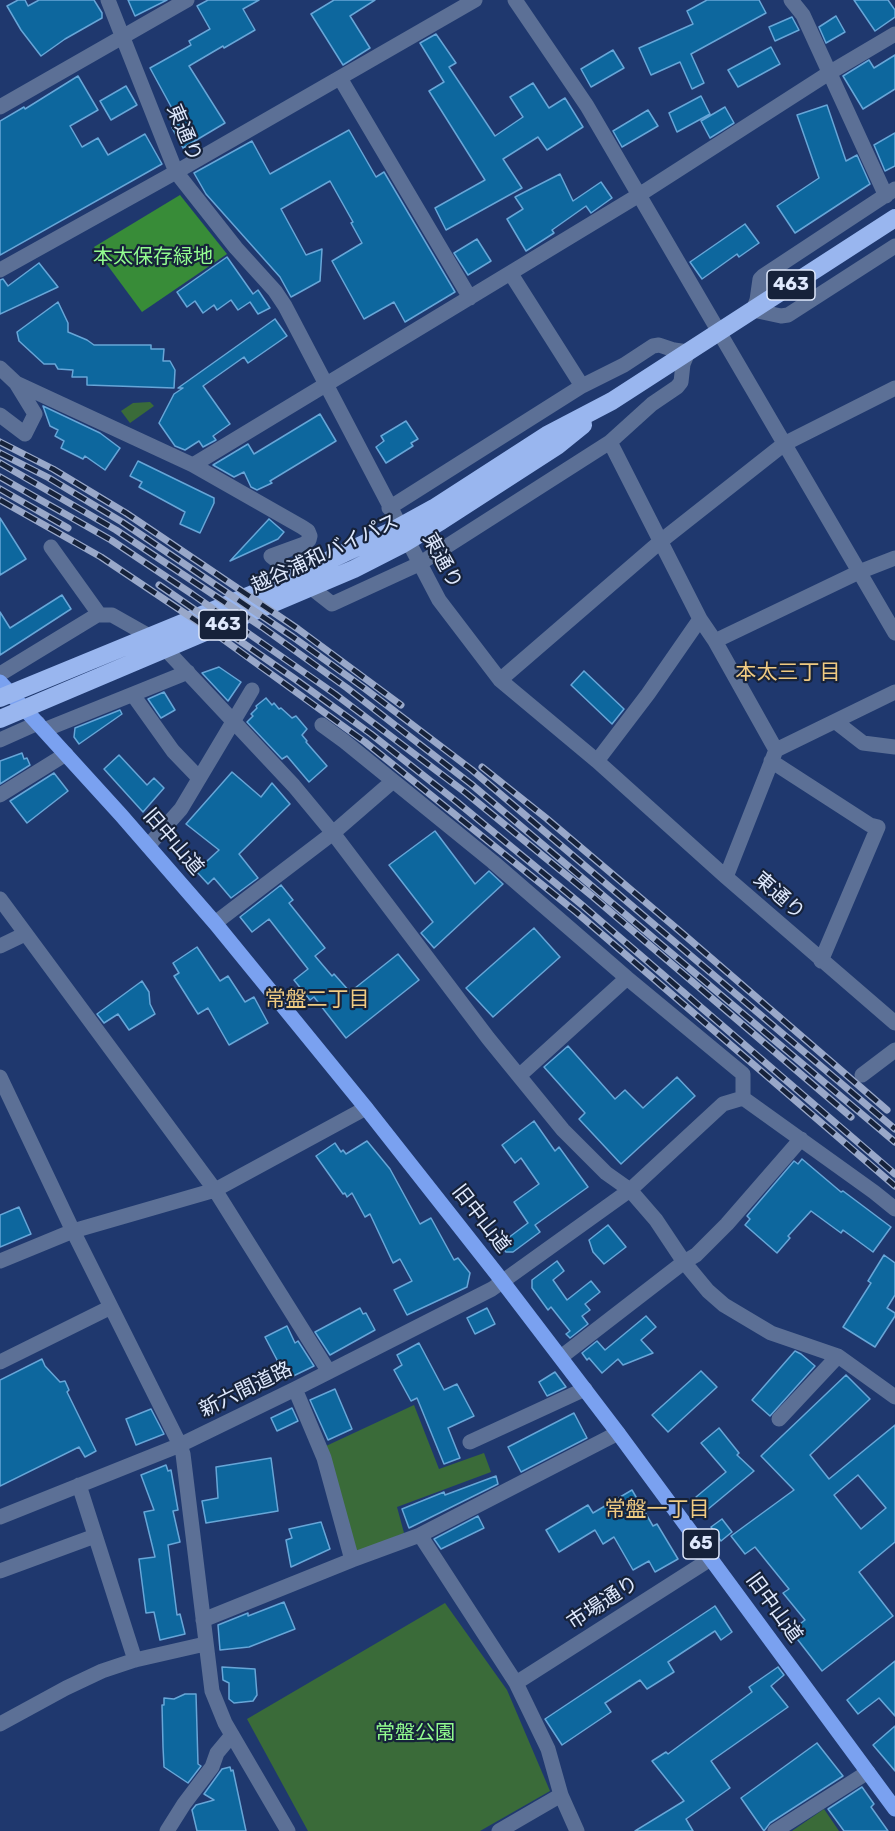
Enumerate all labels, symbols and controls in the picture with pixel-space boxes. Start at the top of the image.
street label: 東通り [161,101,207,165]
park label: 本太保存緑地 [93,245,213,269]
road number: 463 [767,270,815,300]
street label: 越谷浦和バイパス [247,509,403,599]
street label: 東通り [417,529,467,593]
road number: 463 [199,610,247,640]
district label: 本太三丁目 [736,660,840,686]
street label: 旧中山道 [138,804,208,880]
street label: 東通り [748,867,810,925]
district label: 常盤二丁目 [265,987,369,1013]
street label: 旧中山道 [447,1180,515,1258]
street label: 新六間道路 [196,1357,296,1423]
district label: 常盤一丁目 [605,1497,709,1523]
road number: 65 [683,1529,719,1559]
street label: 旧中山道 [741,1569,807,1647]
street label: 市場通り [563,1571,643,1635]
park label: 常盤公園 [375,1721,455,1745]

